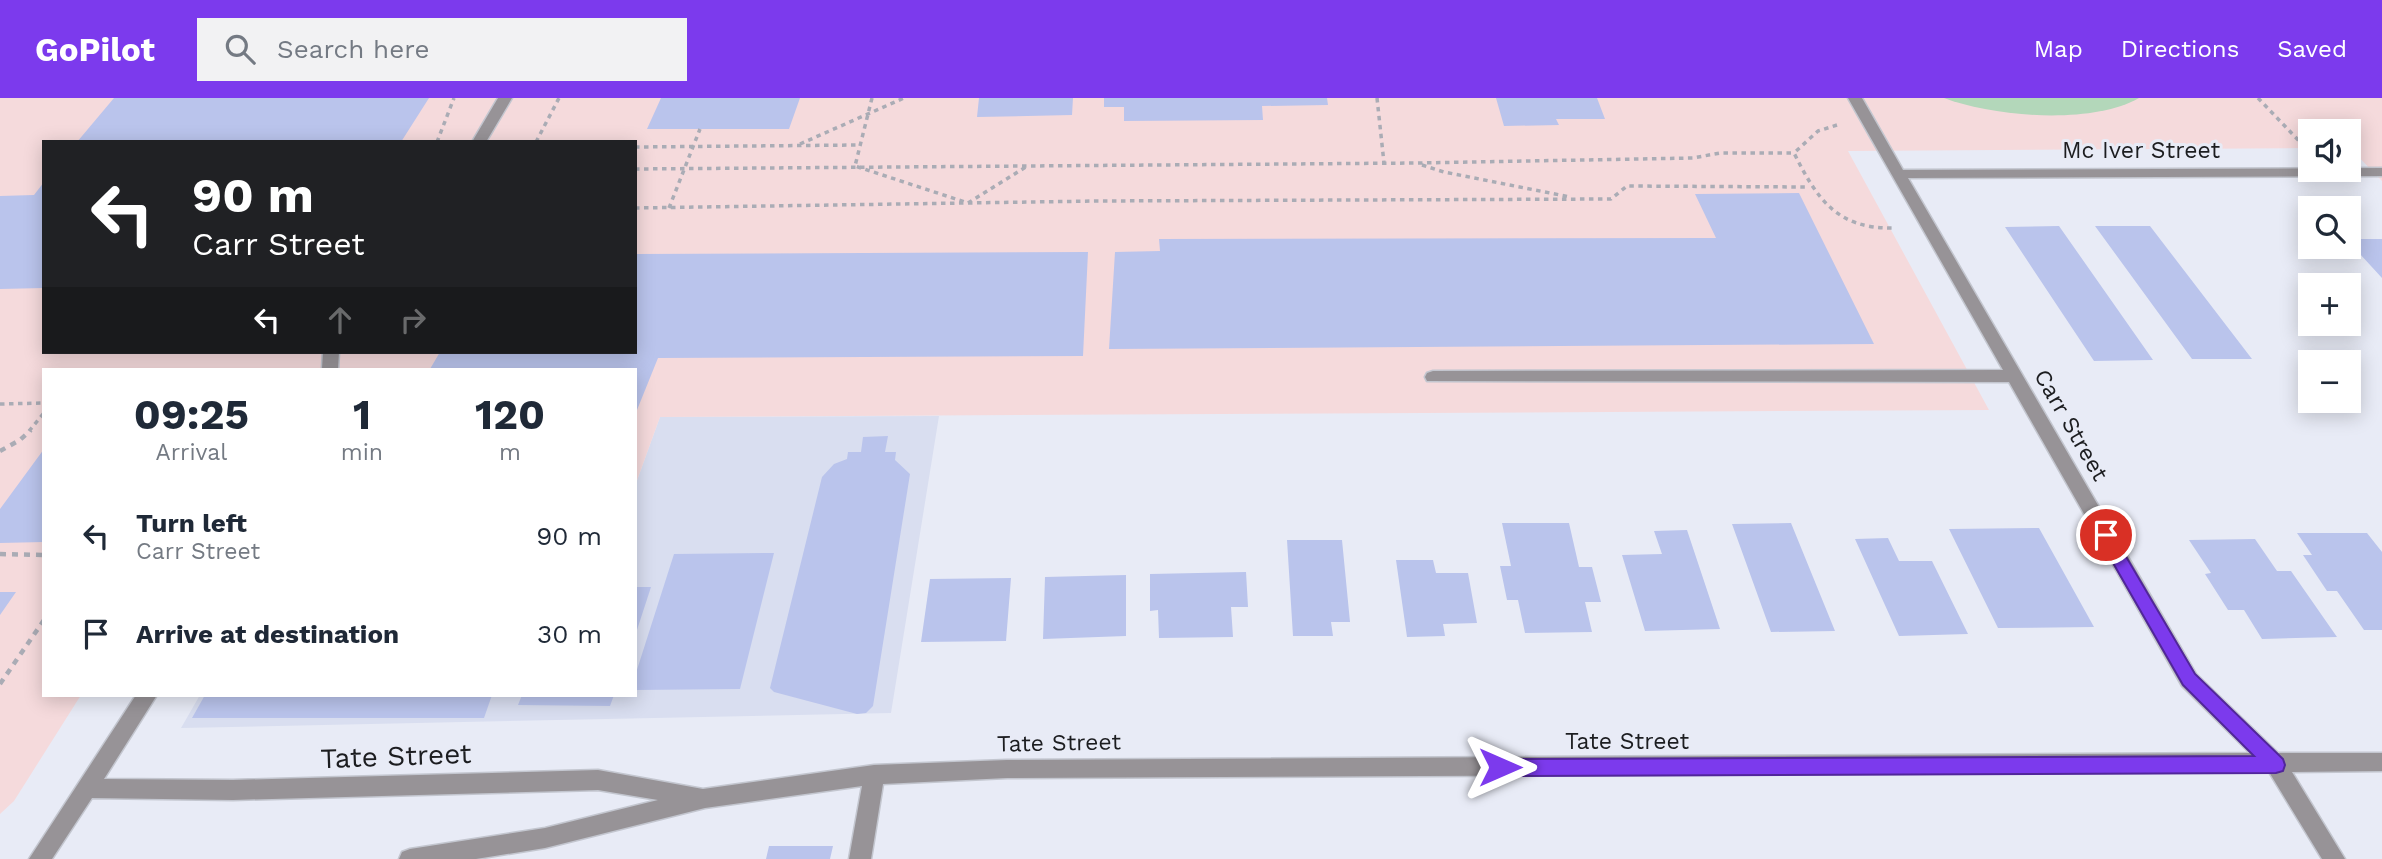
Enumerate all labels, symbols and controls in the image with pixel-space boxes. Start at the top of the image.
search box [197,18,687,81]
text: GoPilot [35,30,155,69]
icon: search [221,30,259,68]
text: Search here [277,34,429,64]
text: Map [2034,35,2083,63]
text: Directions [2121,35,2239,63]
text: Saved [2277,35,2347,63]
map controls [2298,119,2361,413]
button: sound [2298,119,2361,182]
street label: Mc Iver Street [2062,137,2220,164]
text: 90 m [192,166,314,224]
icon: left [77,168,168,259]
button: search [2298,196,2361,259]
text: Carr Street [192,225,365,263]
button: + [2298,273,2361,336]
icon: left [248,301,286,339]
icon: ahead [321,301,359,339]
icon: right [394,301,432,339]
button: − [2298,350,2361,413]
street label: Carr Street [2028,365,2114,486]
text: 09:25 [134,390,249,439]
text: 1 [353,390,371,439]
text: 120 [475,390,545,439]
text: Arrival [156,439,227,466]
text: min [341,439,383,466]
text: m [499,439,521,466]
pin [2076,505,2136,565]
text: Turn left [136,508,247,538]
icon: arrive [2087,516,2125,554]
icon: left [77,517,115,555]
text: 90 m [536,521,602,551]
text: Carr Street [136,538,260,565]
icon: arrive [77,615,115,653]
text: Arrive at destination [136,619,399,649]
text: 30 m [537,619,602,649]
street label: Tate Street [997,728,1122,758]
street label: Tate Street [1565,728,1689,755]
position arrow [1463,730,1537,804]
street label: Tate Street [320,737,472,775]

